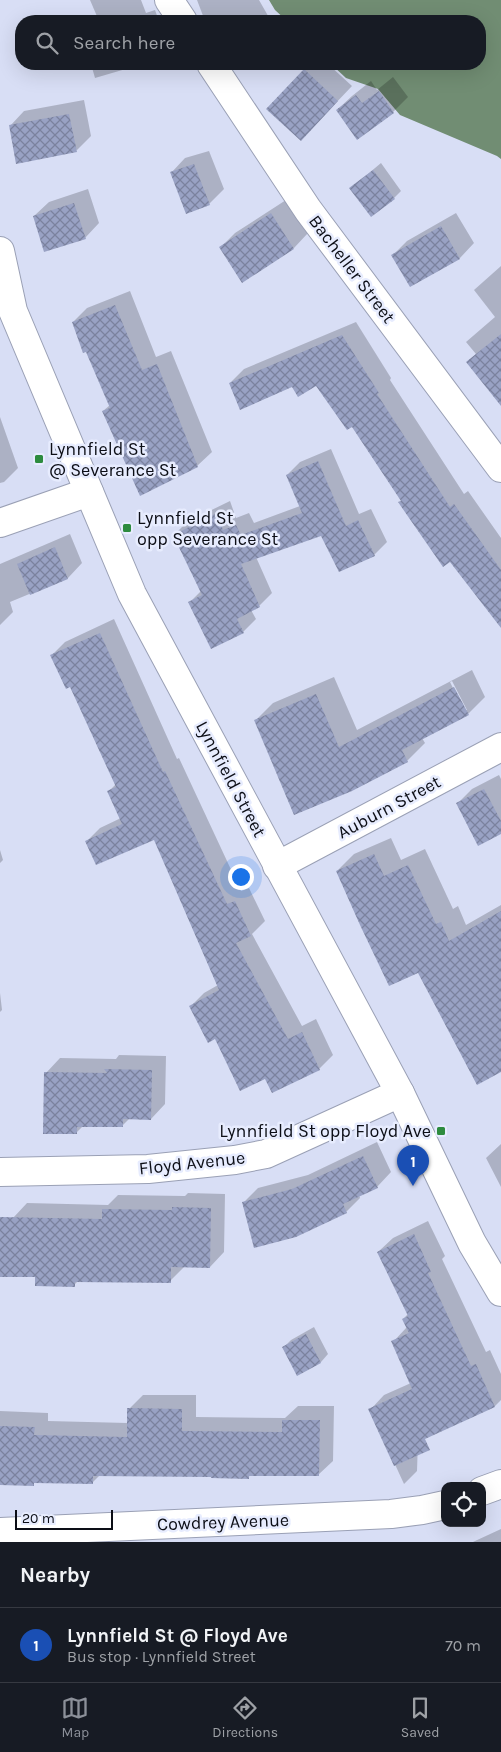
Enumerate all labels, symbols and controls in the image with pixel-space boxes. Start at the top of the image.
search box [15,15,486,70]
icon: search [33,29,61,57]
text: Search here [73,32,175,54]
street label: Bacheller Street [304,210,400,328]
place label: Lynnfield St @ Severance St [49,438,177,481]
marker: Lynnfield St @ Severance St [33,453,45,465]
place label: Lynnfield St opp Severance St [137,507,279,550]
marker: Lynnfield St opp Severance St [121,522,133,534]
street label: Lynnfield Street [191,717,271,841]
street label: Auburn Street [334,770,445,843]
your location [228,864,254,890]
place label: Lynnfield St opp Floyd Ave [219,1120,431,1142]
marker: Lynnfield St opp Floyd Ave [435,1125,447,1137]
pin: 1 [397,1145,429,1186]
street label: Floyd Avenue [138,1146,246,1180]
map controls [441,1482,486,1527]
button: locate [441,1482,486,1527]
scale bar [15,1507,112,1530]
street label: Cowdrey Avenue [157,1509,289,1535]
text: 20 m [22,1510,55,1527]
text: Nearby [20,1563,90,1587]
text: Lynnfield St @ Floyd Ave [67,1625,288,1647]
text: 1 [33,1636,39,1655]
text: 70 m [445,1636,481,1655]
text: Bus stop · Lynnfield Street [67,1647,256,1666]
tab: Map [61,1694,89,1741]
tab: Directions [212,1694,278,1741]
tab: Saved [401,1694,440,1741]

